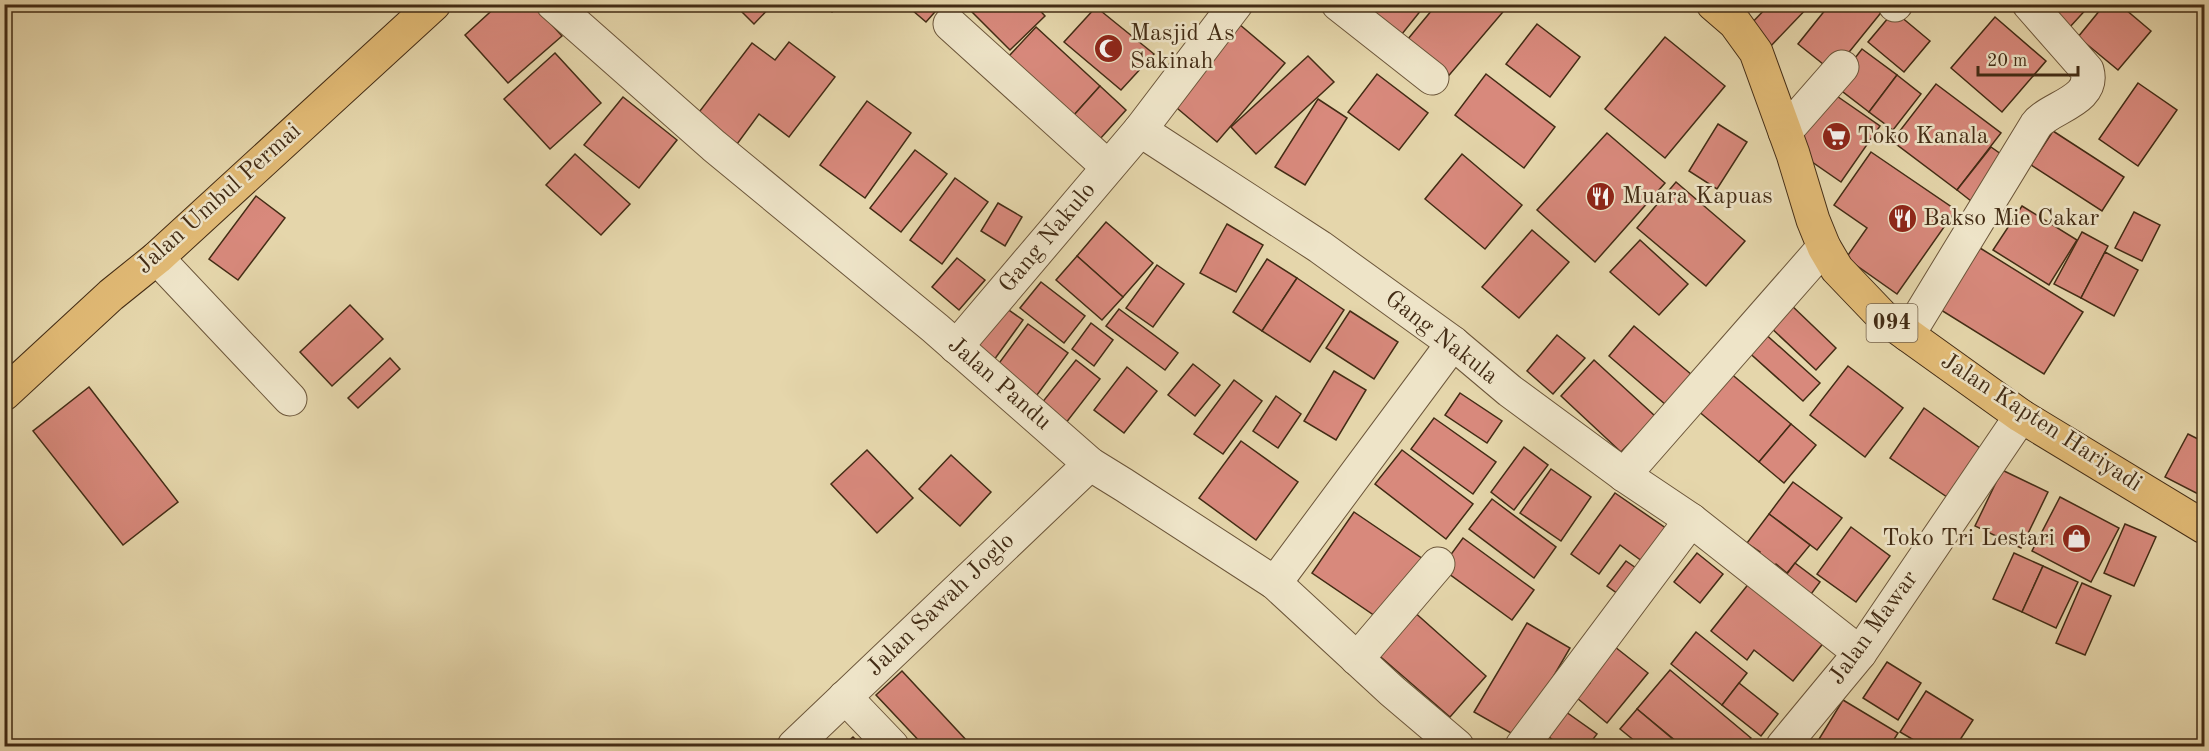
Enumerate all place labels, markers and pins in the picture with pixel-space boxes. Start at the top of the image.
place label: Masjid As Sakinah [1130,22,1235,74]
mosque icon: Masjid As Sakinah [1093,32,1125,64]
supermarket icon: Toko Kanala [1820,121,1852,153]
place label: Toko Kanala [1857,125,1989,149]
restaurant icon: Muara Kapuas [1585,181,1617,213]
place label: Muara Kapuas [1622,185,1773,209]
restaurant icon: Bakso Mie Cakar [1886,203,1918,235]
place label: Bakso Mie Cakar [1923,207,2100,231]
shop icon: Toko Tri Lestari [2060,523,2092,555]
place label: Toko Tri Lestari [1882,527,2055,551]

